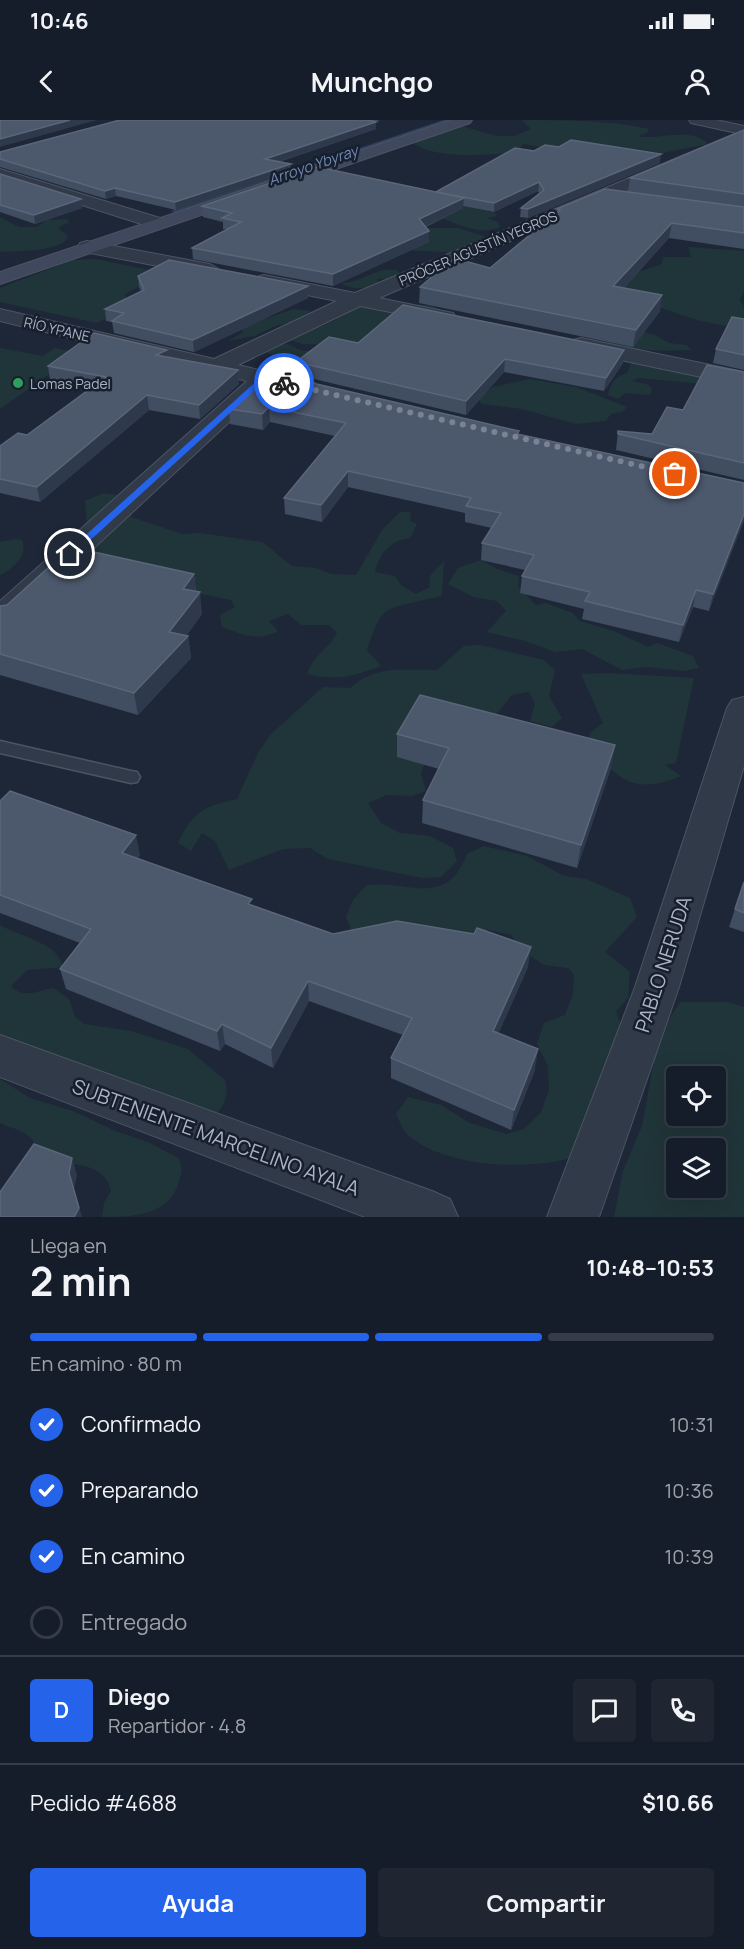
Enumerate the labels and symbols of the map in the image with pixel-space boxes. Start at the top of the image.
water label: Arroyo Ybyray [265,139,363,190]
street label: PRÓCER AGUSTÍN YEGROS [396,206,560,290]
street label: RÍO YPANE [22,312,92,346]
courier [254,353,314,413]
place label: Lomas Padel [30,374,111,393]
marker: Lomas Padel [11,376,25,390]
pin [649,448,700,499]
pin [44,528,95,579]
street label: PABLO NERUDA [628,892,698,1036]
street label: SUBTENIENTE MARCELINO AYALA [69,1072,364,1202]

